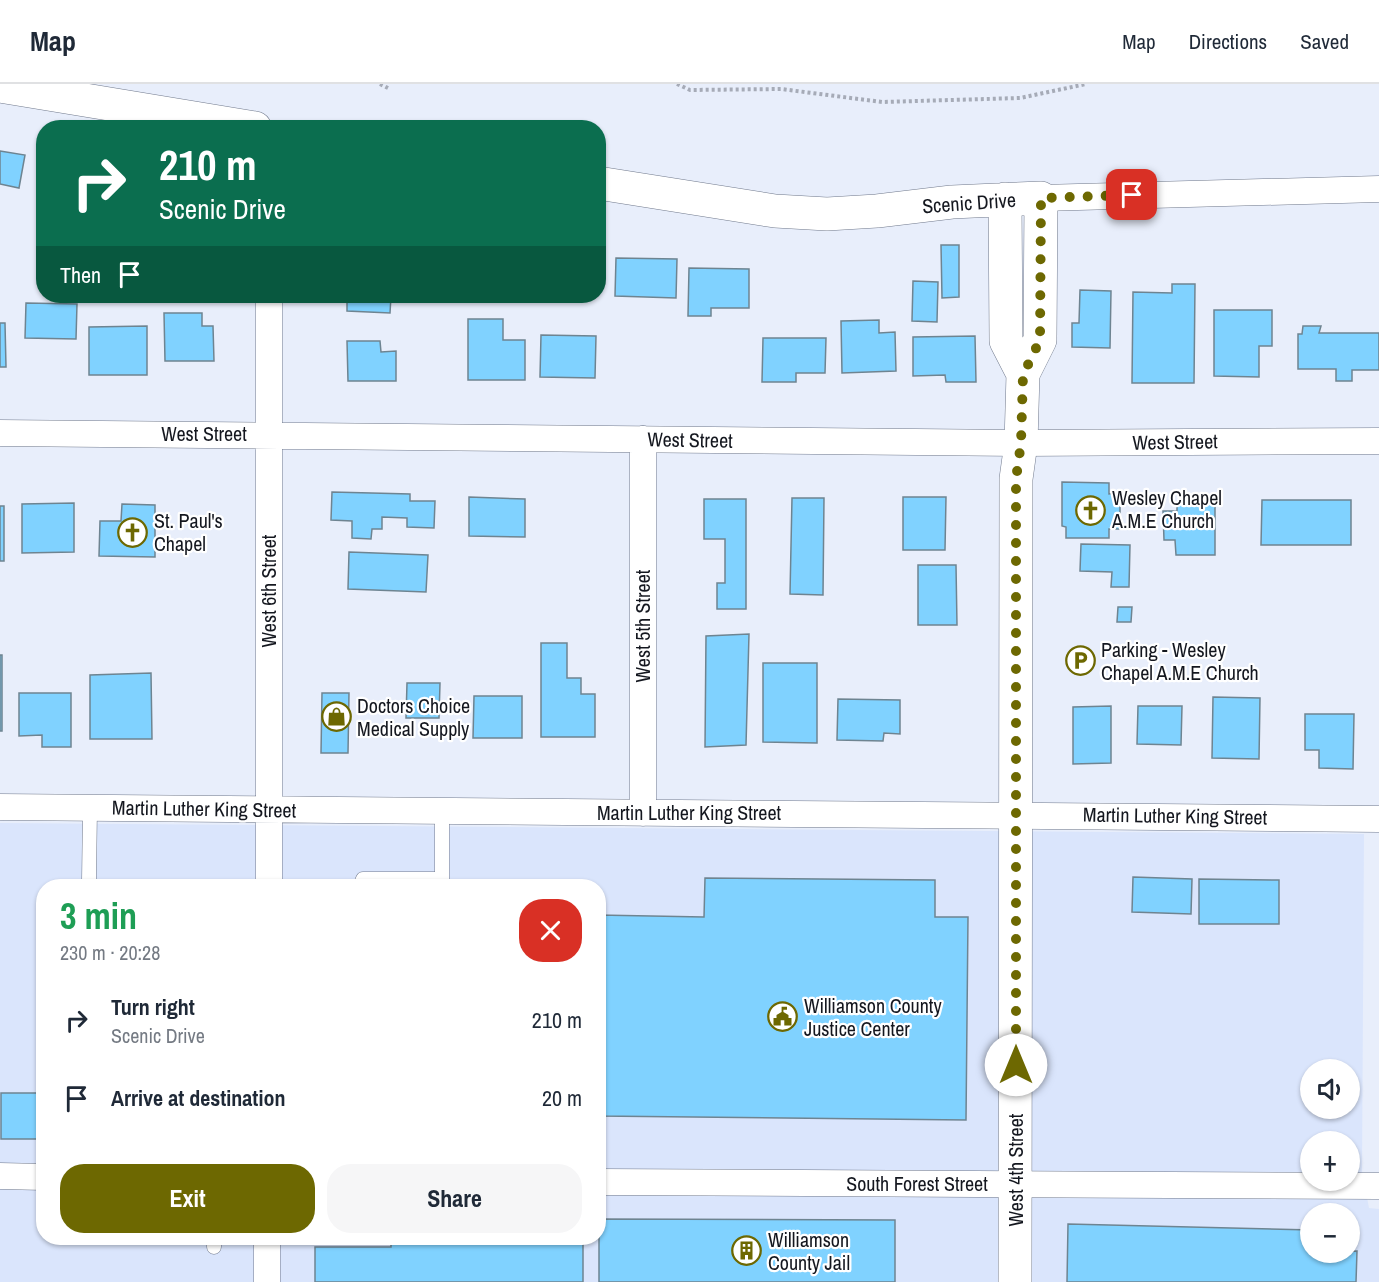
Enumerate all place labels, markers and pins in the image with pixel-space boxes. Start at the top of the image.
pin [1106,169,1157,220]
place label: Wesley Chapel A.M.E Church [1111,484,1222,534]
church icon: Wesley Chapel A.M.E Church [1075,494,1107,526]
place label: St. Paul's Chapel [154,507,223,557]
church icon: St. Paul's Chapel [117,517,149,549]
place label: Parking - Wesley Chapel A.M.E Church [1101,636,1259,686]
parking icon: Parking - Wesley Chapel A.M.E Church [1064,645,1096,677]
place label: Doctors Choice Medical Supply [357,692,470,742]
shop icon: Doctors Choice Medical Supply [320,701,352,733]
place label: Williamson County Justice Center [804,992,942,1042]
public building icon: Williamson County Justice Center [767,1001,799,1033]
place label: Williamson County Jail [768,1226,850,1276]
building icon: Williamson County Jail [731,1235,763,1267]

